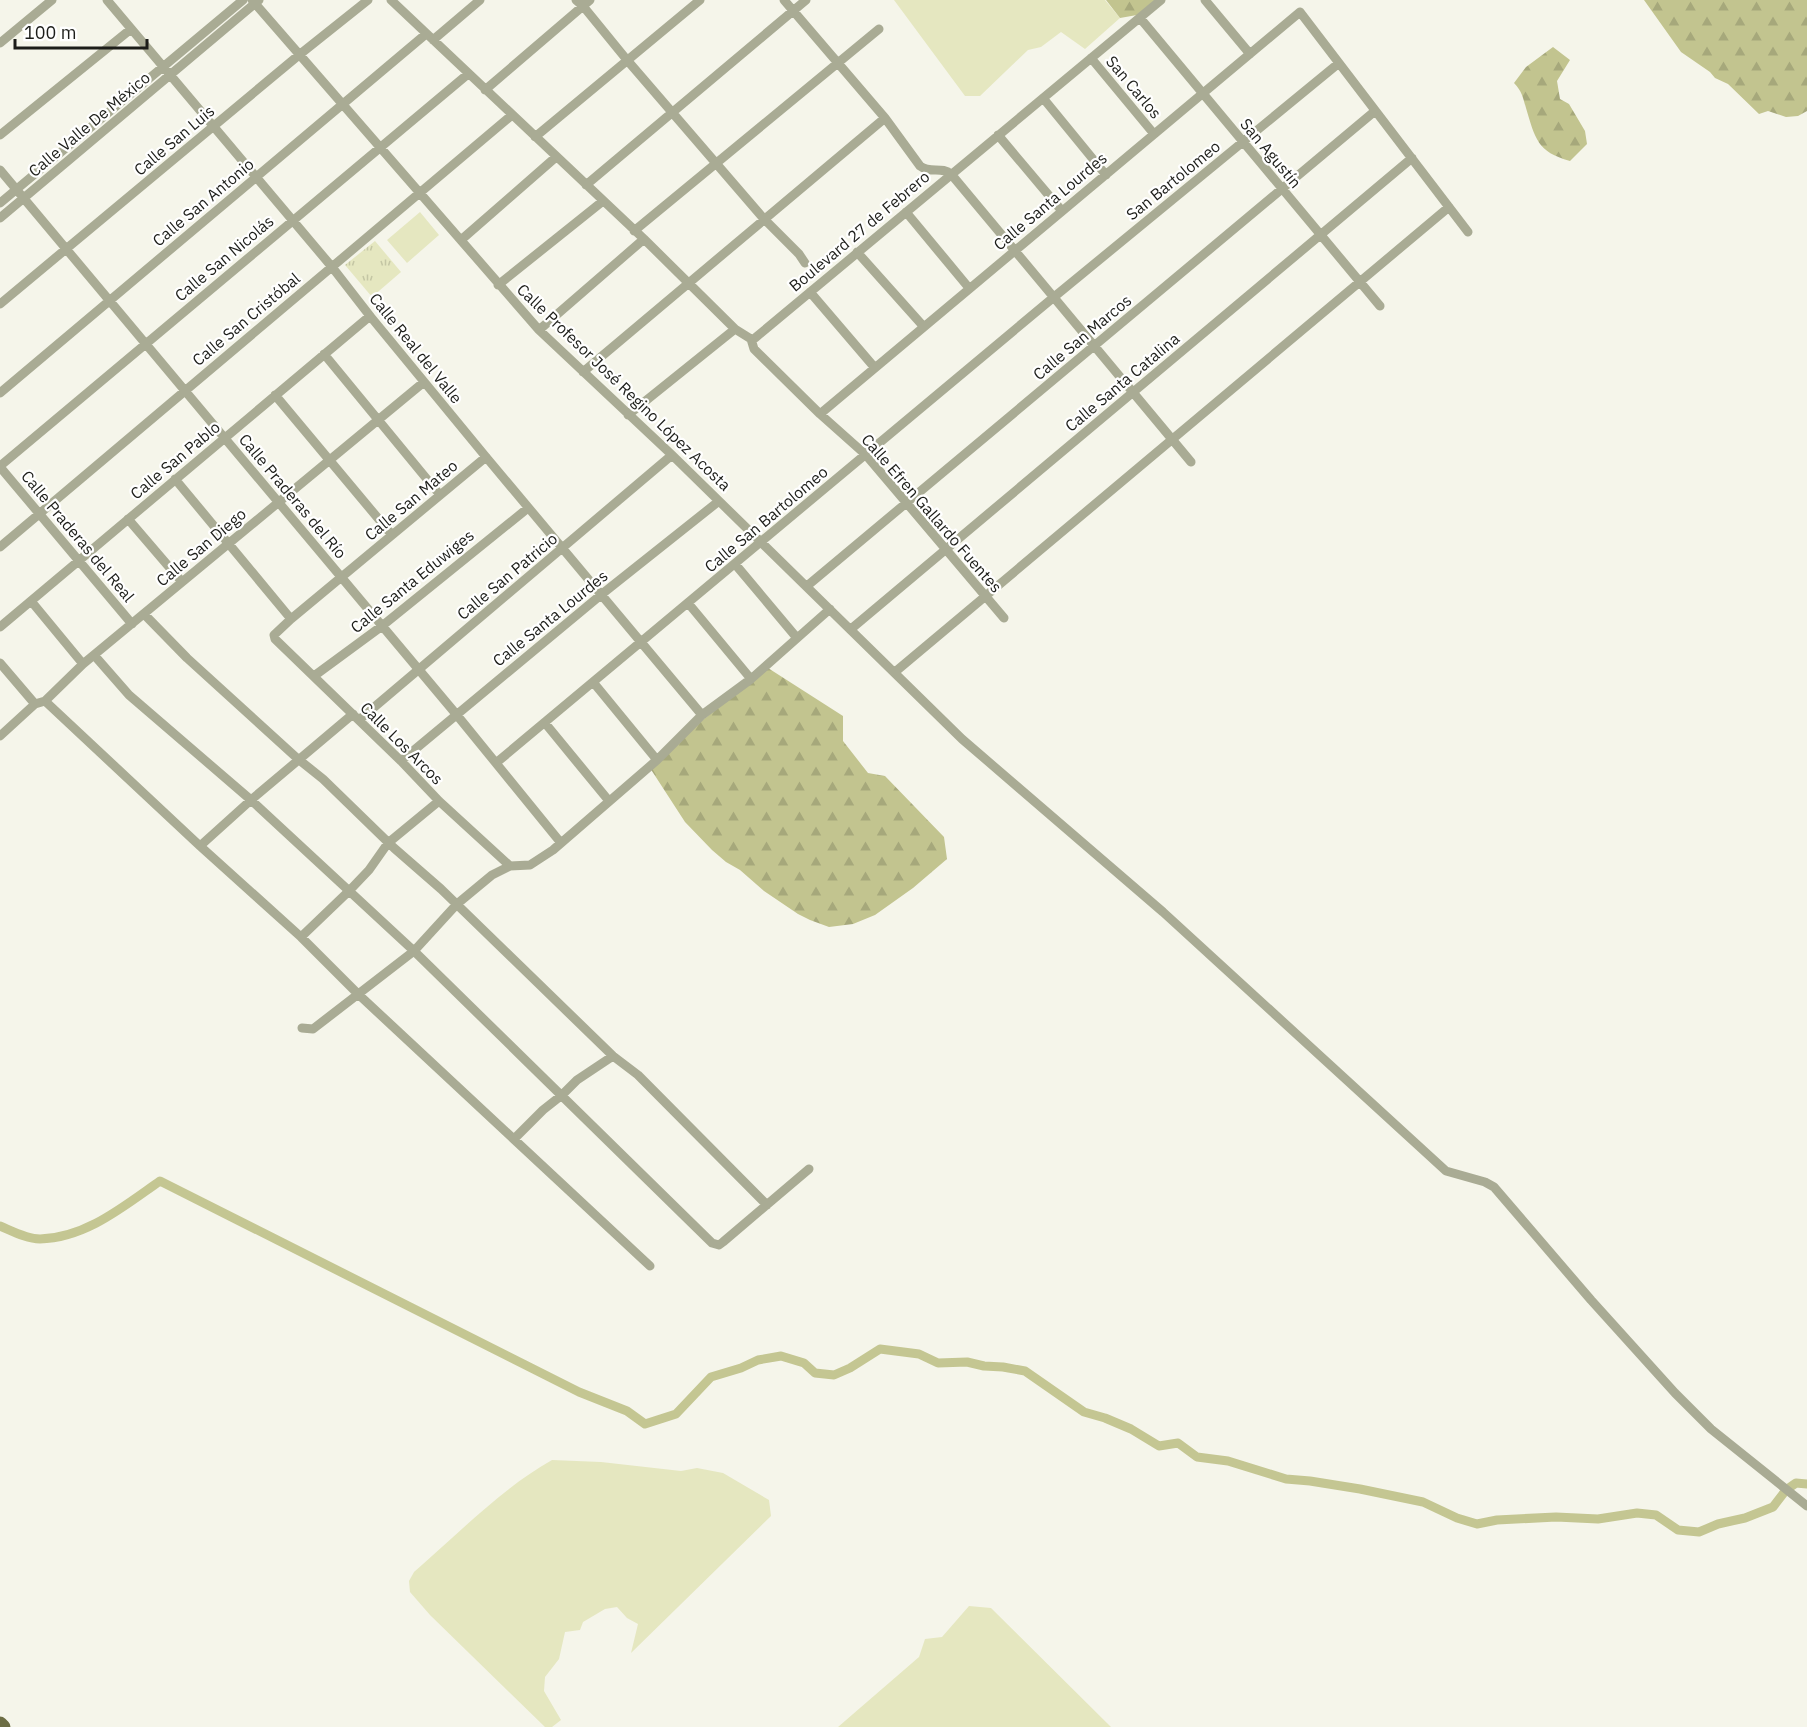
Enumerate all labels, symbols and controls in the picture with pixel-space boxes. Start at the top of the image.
scale bar [15,12,147,50]
text: 100 m [24,21,76,44]
street label: San Carlos [1102,51,1166,123]
street label: Calle Valle De México [24,67,154,181]
street label: Calle San Luis [130,100,218,180]
street label: San Agustín [1236,114,1306,192]
street label: San Bartolomeo [1122,136,1224,224]
street label: Calle Santa Lourdes [989,148,1111,254]
street label: Calle San Antonio [148,154,258,250]
street label: Boulevard 27 de Febrero [785,166,933,296]
street label: Calle San Nicolás [170,211,278,305]
street label: Calle San Cristóbal [188,268,304,370]
street label: Calle Profesor José Regino López Acosta [513,279,735,495]
street label: Calle Real del Valle [365,289,467,408]
street label: Calle San Marcos [1029,290,1135,384]
street label: Calle Santa Catalina [1061,328,1184,436]
street label: Calle San Pablo [126,417,224,503]
street label: Calle Praderas del Río [235,429,351,563]
street label: Calle Efren Gallardo Fuentes [858,430,1006,596]
street label: Calle San Mateo [360,455,462,545]
street label: Calle San Bartolomeo [700,462,832,576]
street label: Calle Praderas del Real [17,466,139,606]
street label: Calle San Diego [152,504,250,590]
street label: Calle Santa Eduwiges [346,525,478,637]
street label: Calle San Patricio [453,528,561,624]
street label: Calle Santa Lourdes [488,566,612,670]
street label: Calle Los Arcos [356,697,448,789]

